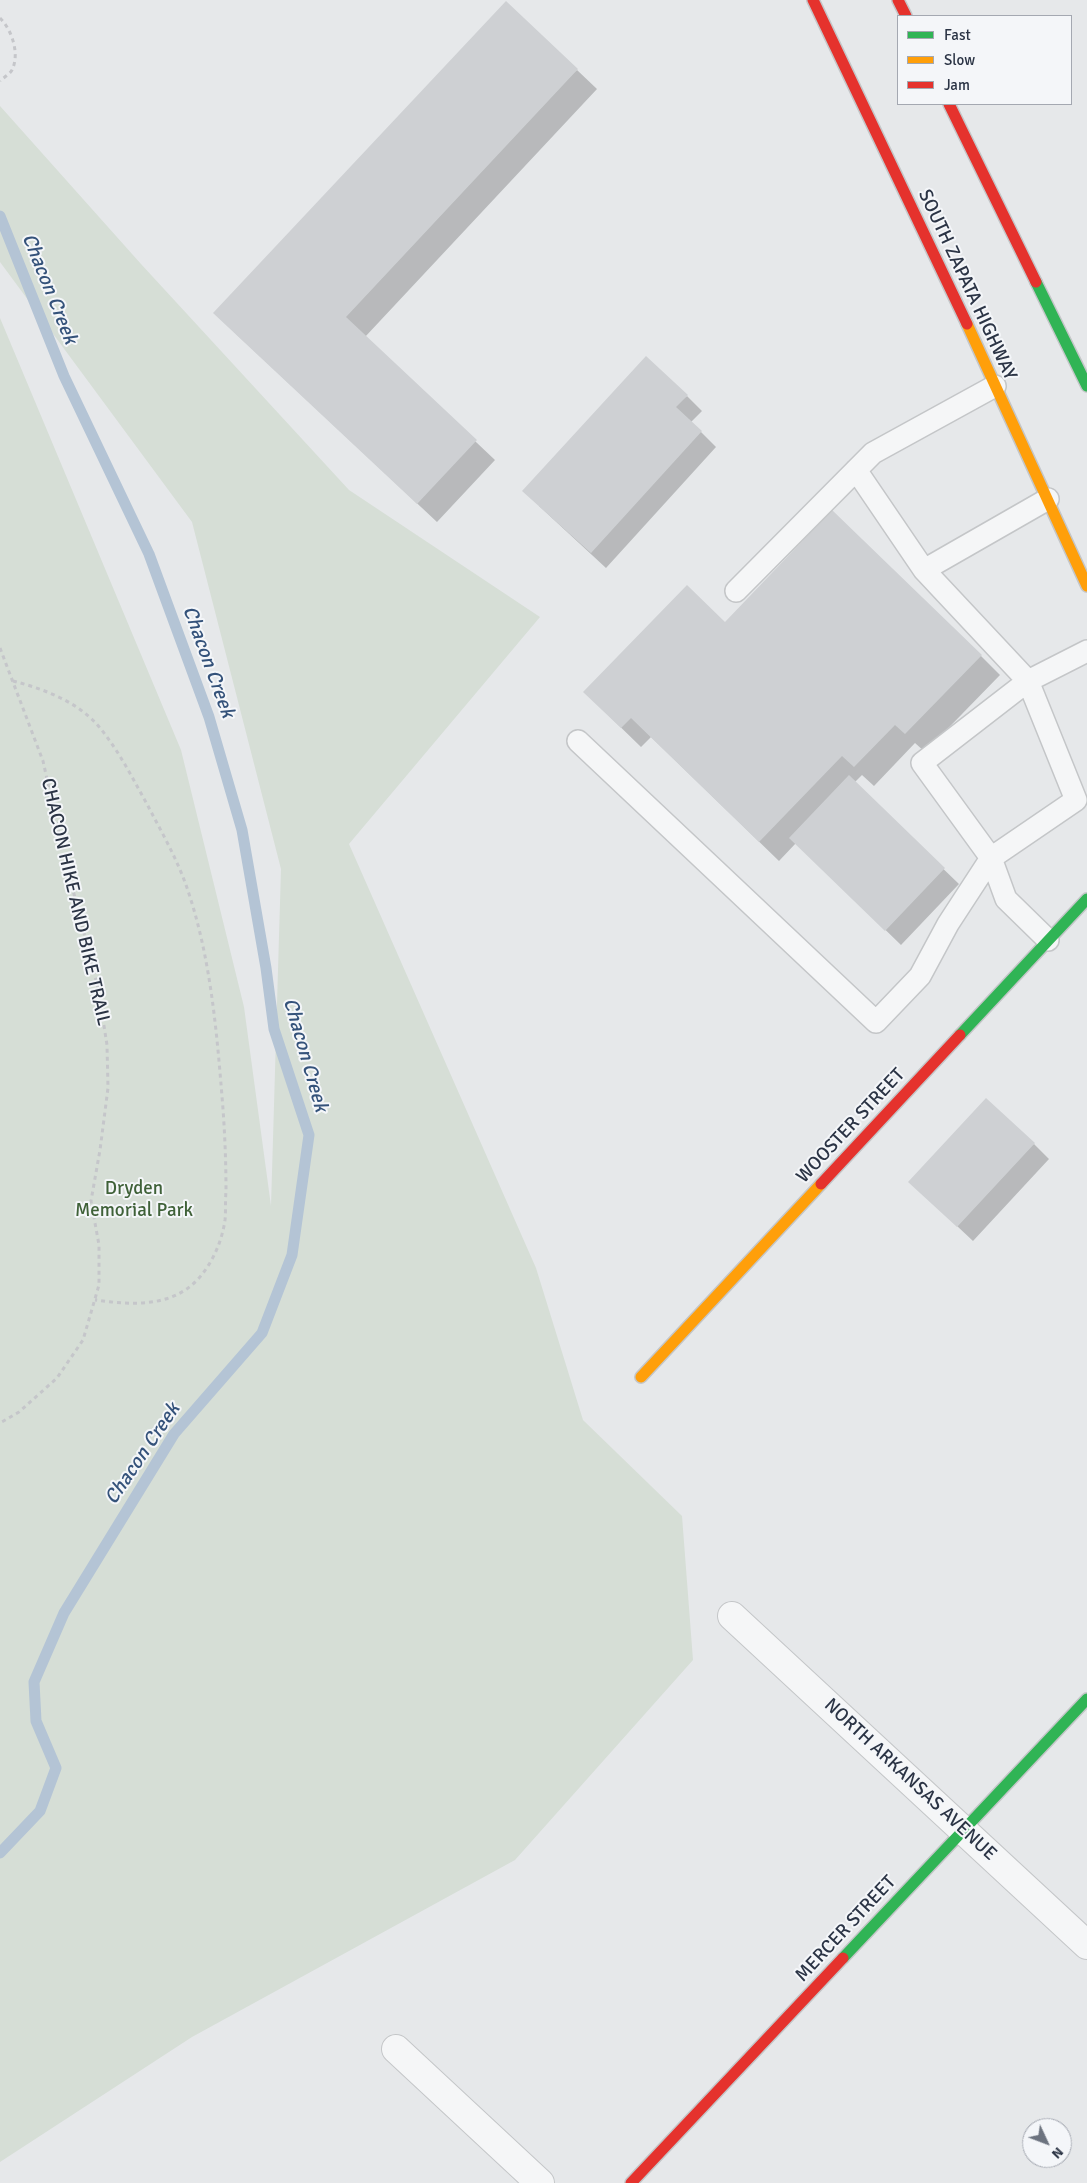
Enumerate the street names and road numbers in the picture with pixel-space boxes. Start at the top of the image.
street label: SOUTH ZAPATA HIGHWAY [913,186,1021,384]
street label: CHACON HIKE AND BIKE TRAIL [35,776,115,1028]
street label: WOOSTER STREET [792,1064,910,1188]
street label: NORTH ARKANSAS AVENUE [819,1694,1001,1866]
street label: MERCER STREET [791,1871,901,1987]

